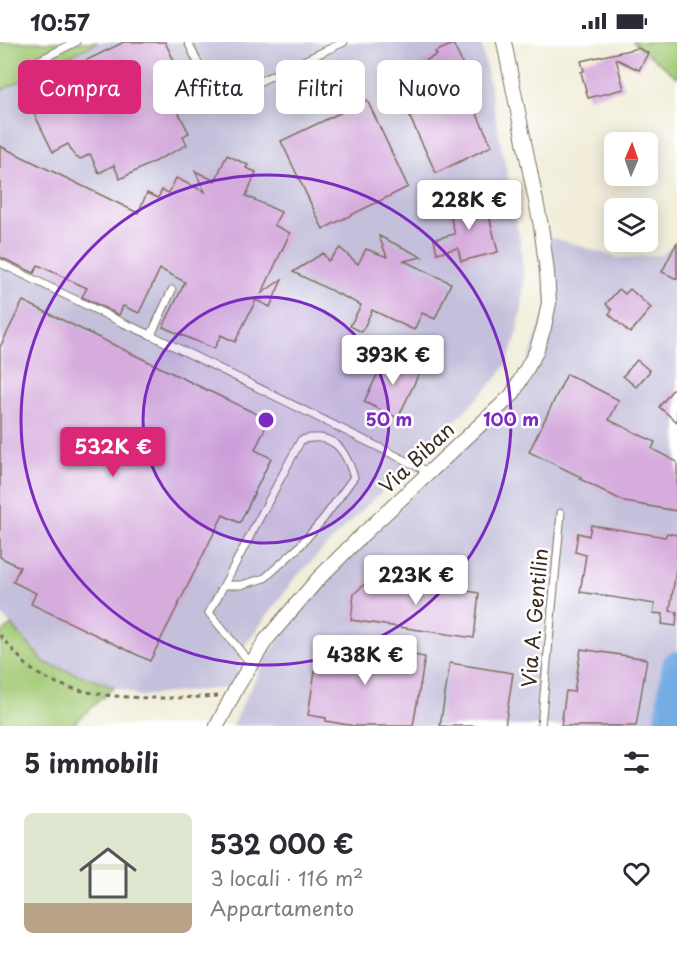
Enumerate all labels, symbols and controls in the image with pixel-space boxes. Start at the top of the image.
text: 10:57 [30,5,90,38]
chip: Compra [18,60,141,114]
chip: Affitta [153,60,264,114]
chip: Filtri [276,60,365,114]
chip: Nuovo [377,60,482,114]
north arrow [604,132,658,186]
map controls [604,132,658,252]
pin: 228K € [420,180,518,231]
text: 228K € [431,184,507,214]
button: layers [604,198,658,252]
pin: 393K € [344,335,442,386]
text: 393K € [356,339,430,369]
text: 50 m [366,405,412,432]
text: 100 m [483,405,539,432]
centre of rings [256,410,276,430]
street label: Via Biban [372,414,461,500]
pin: 532K € [64,427,162,478]
text: 532K € [74,431,152,461]
street label: Via A. Gentilin [513,547,555,689]
pin: 223K € [367,555,465,606]
text: 223K € [378,559,454,589]
pin: 438K € [316,635,414,686]
text: 438K € [327,639,403,669]
text: 5 immobili [24,743,159,782]
icon: filters [620,746,653,779]
text: 532 000 € [210,824,354,863]
icon: home [72,837,144,909]
icon: heart [620,857,653,890]
text: 3 locali · 116 m² [210,863,363,893]
text: Appartamento [210,893,354,923]

